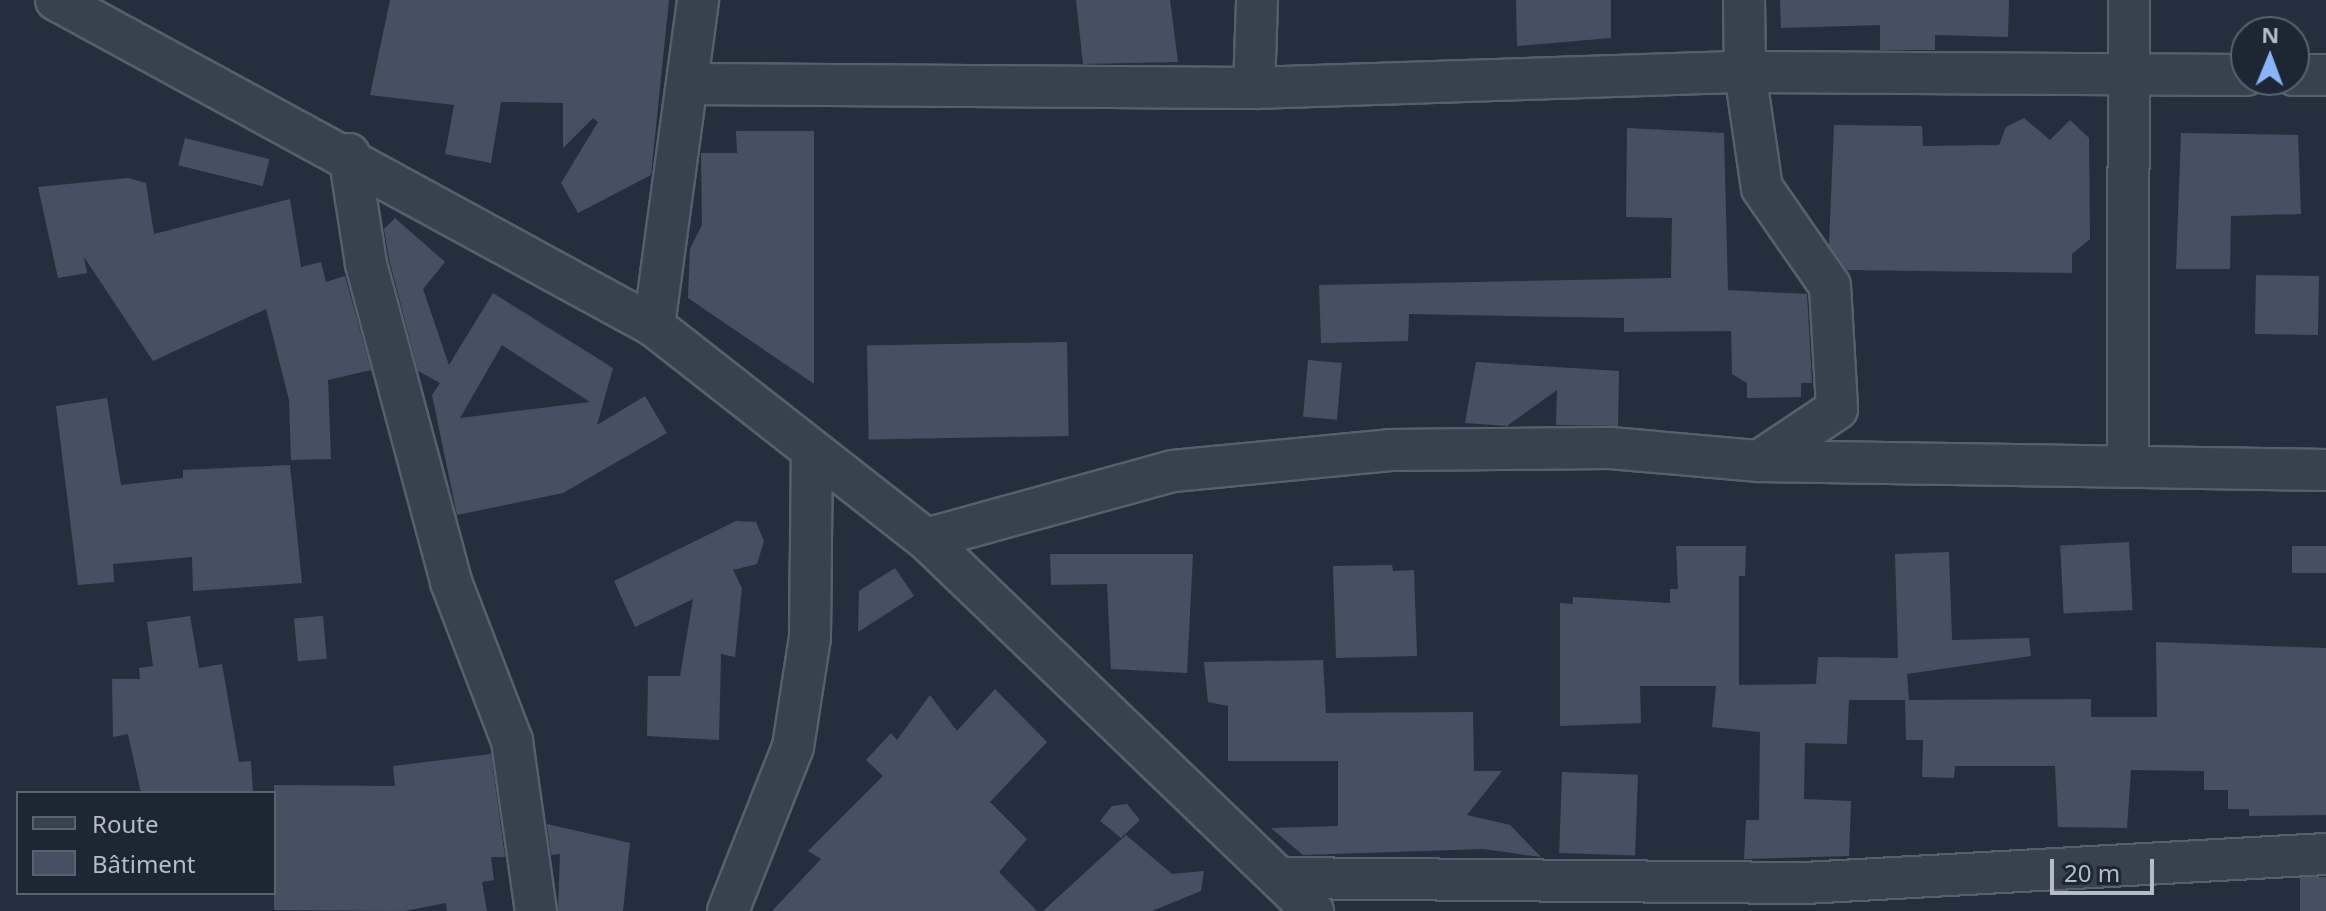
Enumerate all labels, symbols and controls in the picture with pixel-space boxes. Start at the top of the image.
north arrow [2230,16,2310,96]
text: N [2261,19,2280,49]
legend [16,791,276,895]
text: Route [92,807,158,840]
scale bar [2054,843,2158,893]
text: Bâtiment [92,847,195,880]
text: 20 m [2064,856,2120,889]

